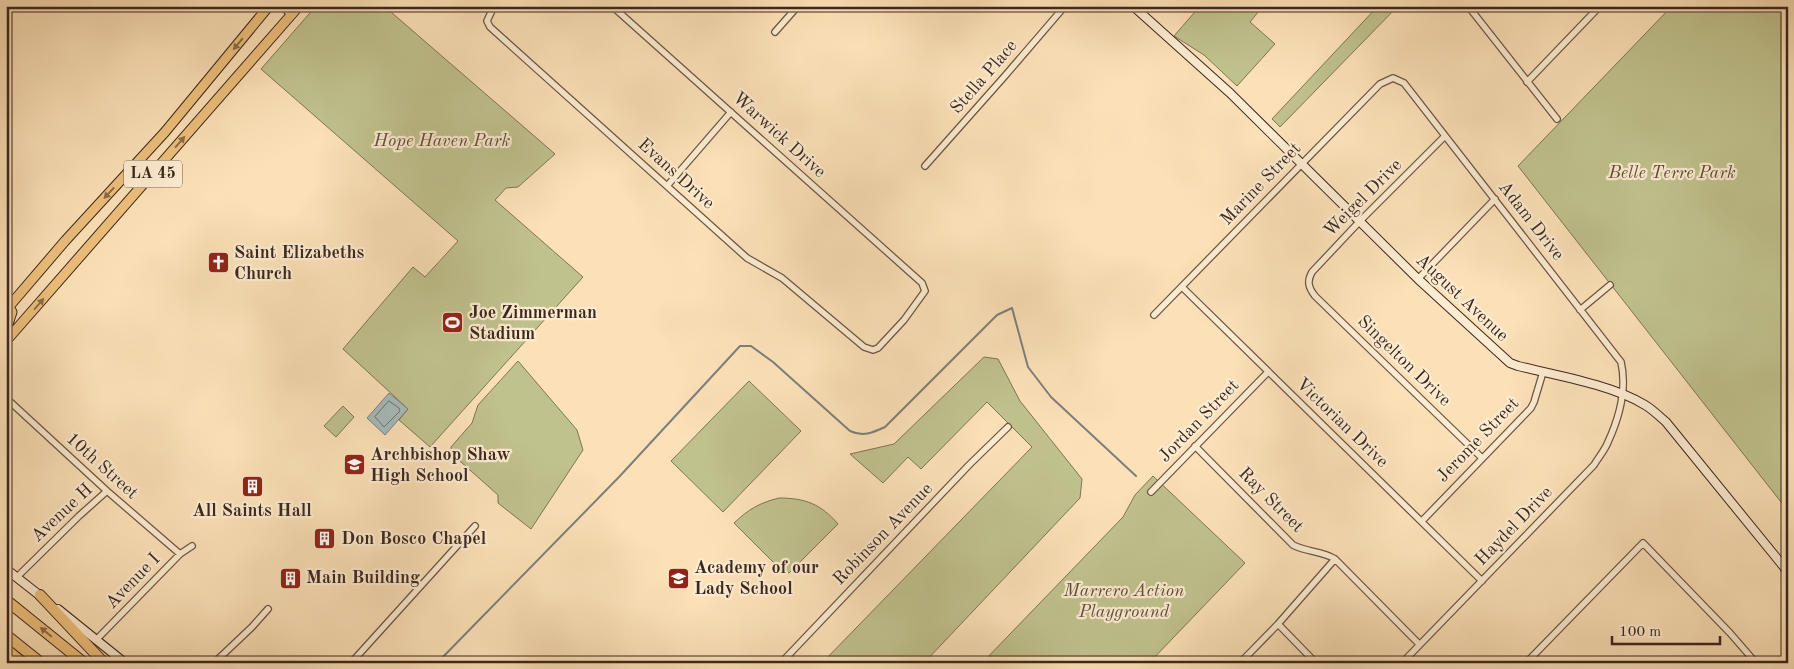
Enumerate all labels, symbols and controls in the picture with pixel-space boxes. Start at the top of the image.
one-way arrow [233,37,244,50]
street label: Stella Place [947,37,1021,117]
street label: Warwick Drive [729,89,829,181]
park label: Hope Haven Park [373,132,511,150]
street label: Evans Drive [634,135,718,213]
one-way arrow [175,136,186,149]
street label: Marine Street [1217,139,1305,229]
street label: Weigel Drive [1321,156,1405,240]
road number: LA 45 [124,160,182,188]
park label: Belle Terre Park [1607,164,1736,182]
street label: Adam Drive [1495,178,1567,264]
one-way arrow [103,187,115,199]
place label: Saint Elizabeths Church [234,244,365,283]
church icon: Saint Elizabeths Church [206,251,230,275]
street label: August Avenue [1412,251,1512,345]
one-way arrow [33,298,44,311]
place label: Joe Zimmerman Stadium [469,304,597,343]
sports icon: Joe Zimmerman Stadium [441,311,465,335]
street label: Singelton Drive [1354,312,1454,410]
street label: Victorian Drive [1293,375,1391,471]
street label: Jordan Street [1155,376,1243,466]
street label: Jerome Street [1433,394,1523,486]
street label: 10th Street [63,429,141,503]
place label: Archbishop Shaw High School [370,446,510,485]
school or university icon: Archbishop Shaw High School [342,453,366,477]
street label: Ray Street [1235,464,1307,536]
building icon: All Saints Hall [240,474,264,498]
street label: Robinson Avenue [830,479,936,589]
street label: Avenue H [28,480,96,546]
street label: Haydel Drive [1472,483,1556,569]
place label: All Saints Hall [192,502,312,520]
building icon: Don Bosco Chapel [313,527,337,551]
place label: Don Bosco Chapel [341,530,487,548]
street label: Avenue I [102,550,164,612]
place label: Academy of our Lady School [694,559,819,598]
building icon: Main Building [278,566,302,590]
school or university icon: Academy of our Lady School [666,566,690,590]
place label: Main Building [306,569,420,587]
park label: Marrero Action Playground [1063,582,1184,621]
scale bar [1612,614,1719,646]
text: 100 m [1619,625,1661,640]
one-way arrow [40,627,52,638]

